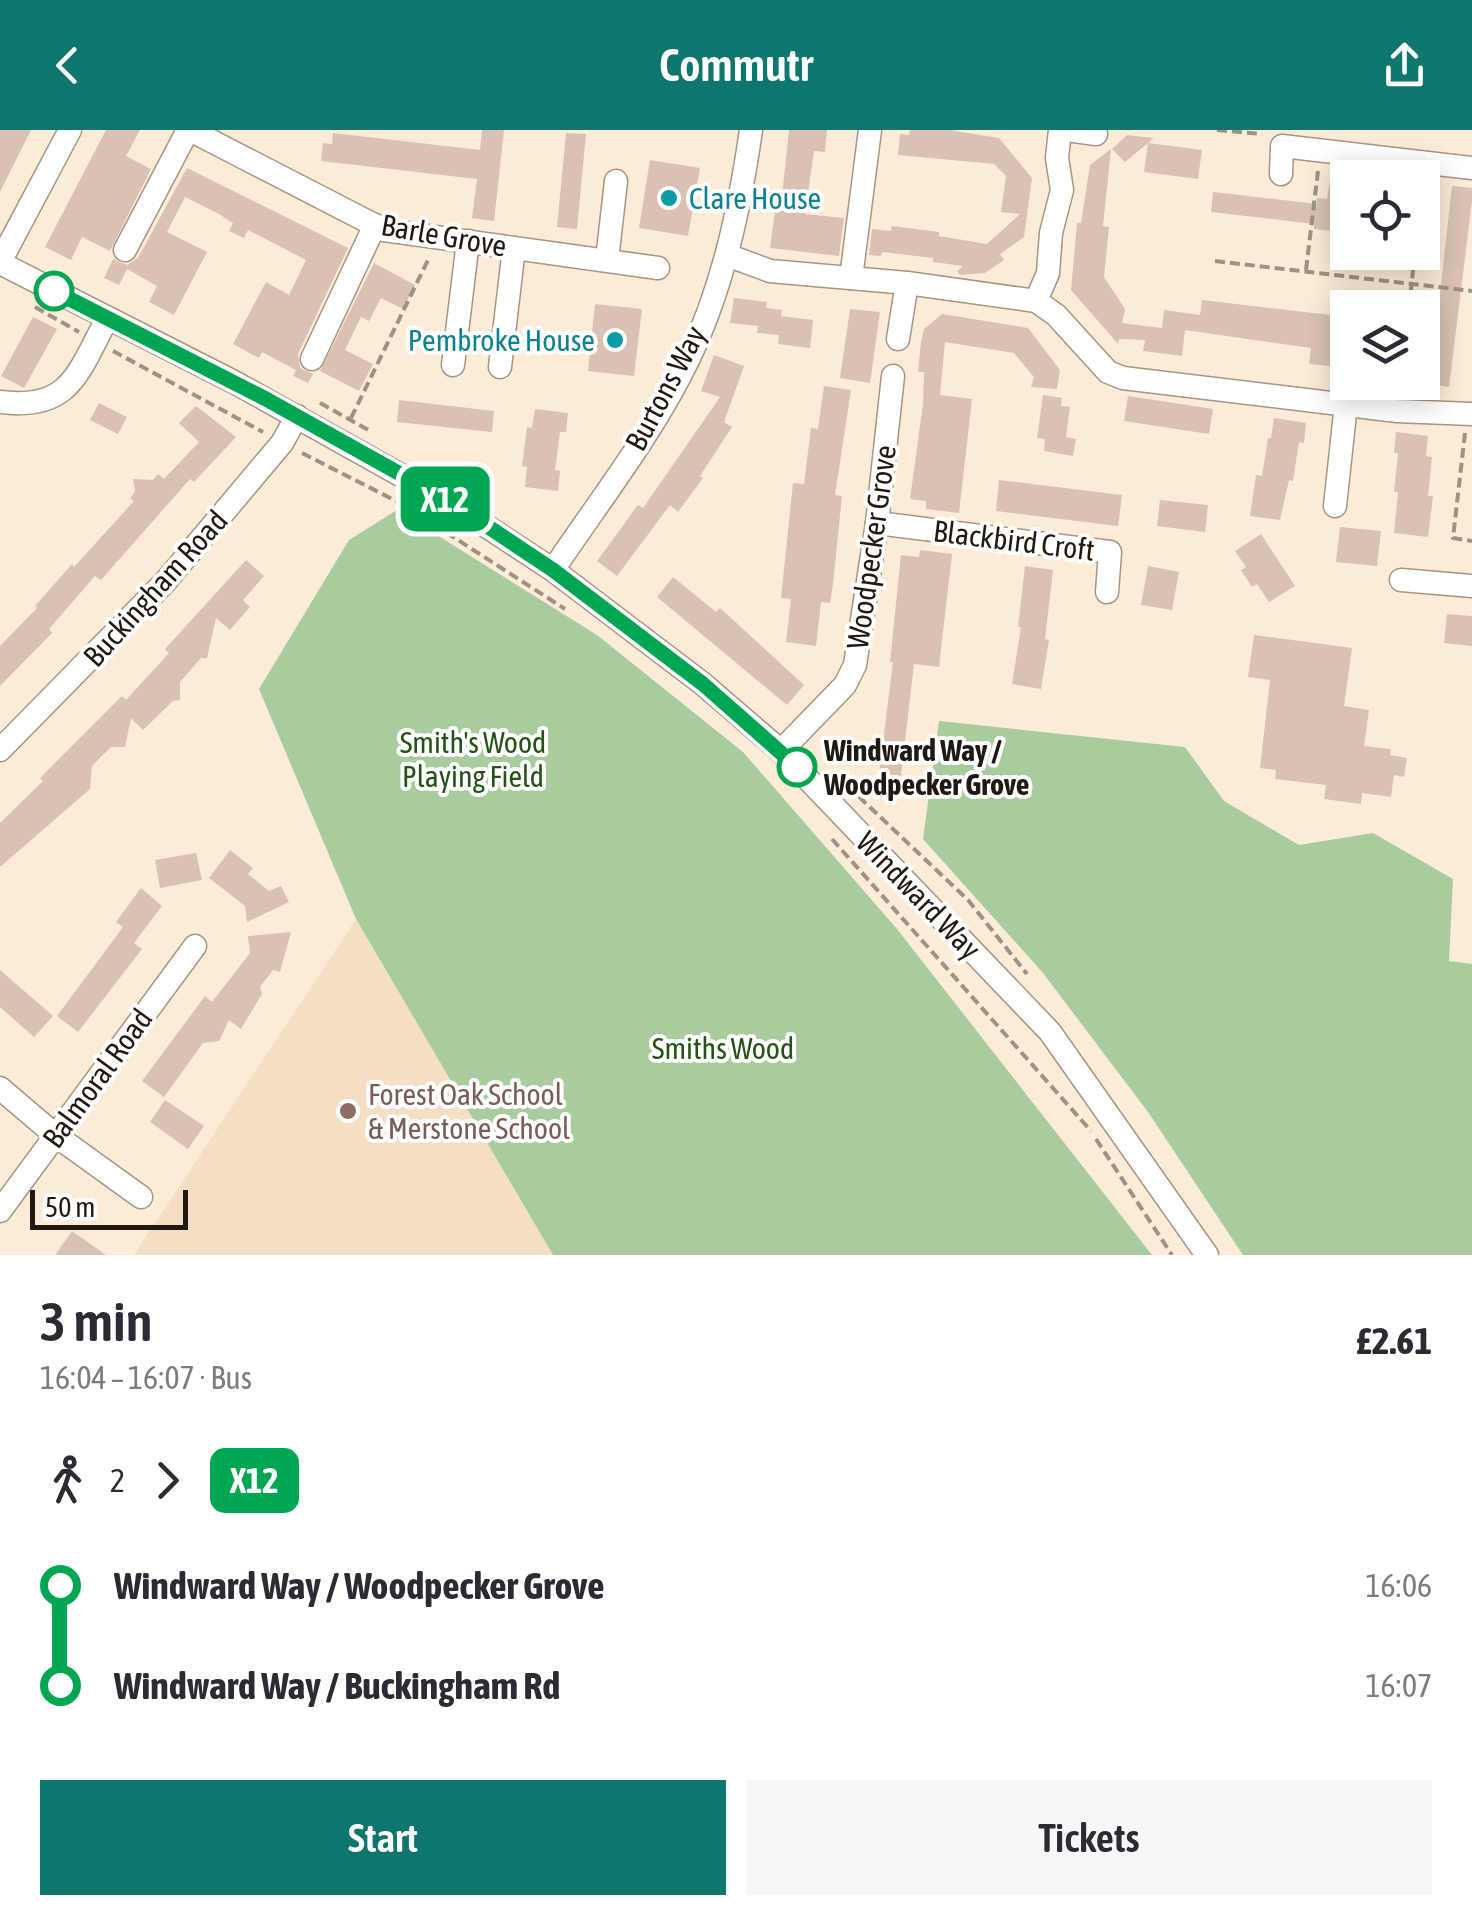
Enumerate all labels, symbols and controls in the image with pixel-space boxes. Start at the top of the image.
icon: back [40,38,95,93]
icon: share [1377,38,1432,93]
text: Commutr [659,39,813,91]
map controls [1330,160,1440,400]
button: locate [1330,160,1440,270]
place label: Clare House [689,181,821,215]
marker: Clare House [658,187,680,209]
street label: Barle Grove [379,207,509,263]
unlabelled marker [35,272,73,310]
button: layers [1330,290,1440,400]
street label: Burtons Way [618,320,712,456]
place label: Pembroke House [408,323,595,357]
marker: Pembroke House [604,329,626,351]
street label: Woodpecker Grove [840,443,902,651]
line badge: X12 [388,466,502,532]
text: X12 [421,479,469,519]
street label: Buckingham Road [76,503,234,673]
street label: Blackbird Croft [931,513,1097,567]
park label: Smith's Wood Playing Field [400,725,546,793]
place label: Windward Way / Woodpecker Grove [823,733,1029,801]
marker: Windward Way / Woodpecker Grove [778,748,816,786]
street label: Windward Way [850,824,988,966]
street label: Balmoral Road [35,1002,159,1154]
park label: Smiths Wood [652,1031,794,1065]
place label: Forest Oak School & Merstone School [368,1077,570,1145]
marker: Forest Oak School & Merstone School [337,1100,359,1122]
scale bar [30,1185,188,1230]
text: 50 m [45,1191,95,1223]
text: 3 min [40,1290,152,1353]
text: £2.61 [1356,1319,1432,1362]
text: 16:04 – 16:07 · Bus [40,1359,252,1396]
icon: walk [40,1453,95,1508]
icon: forward [140,1453,195,1508]
text: X12 [230,1460,279,1500]
text: 2 [110,1462,125,1499]
text: Windward Way / Woodpecker Grove [114,1564,604,1607]
text: 16:06 [1366,1567,1432,1604]
text: Windward Way / Buckingham Rd [114,1664,560,1707]
text: 16:07 [1366,1667,1432,1704]
button: Start [40,1780,726,1895]
button: Tickets [746,1780,1432,1895]

